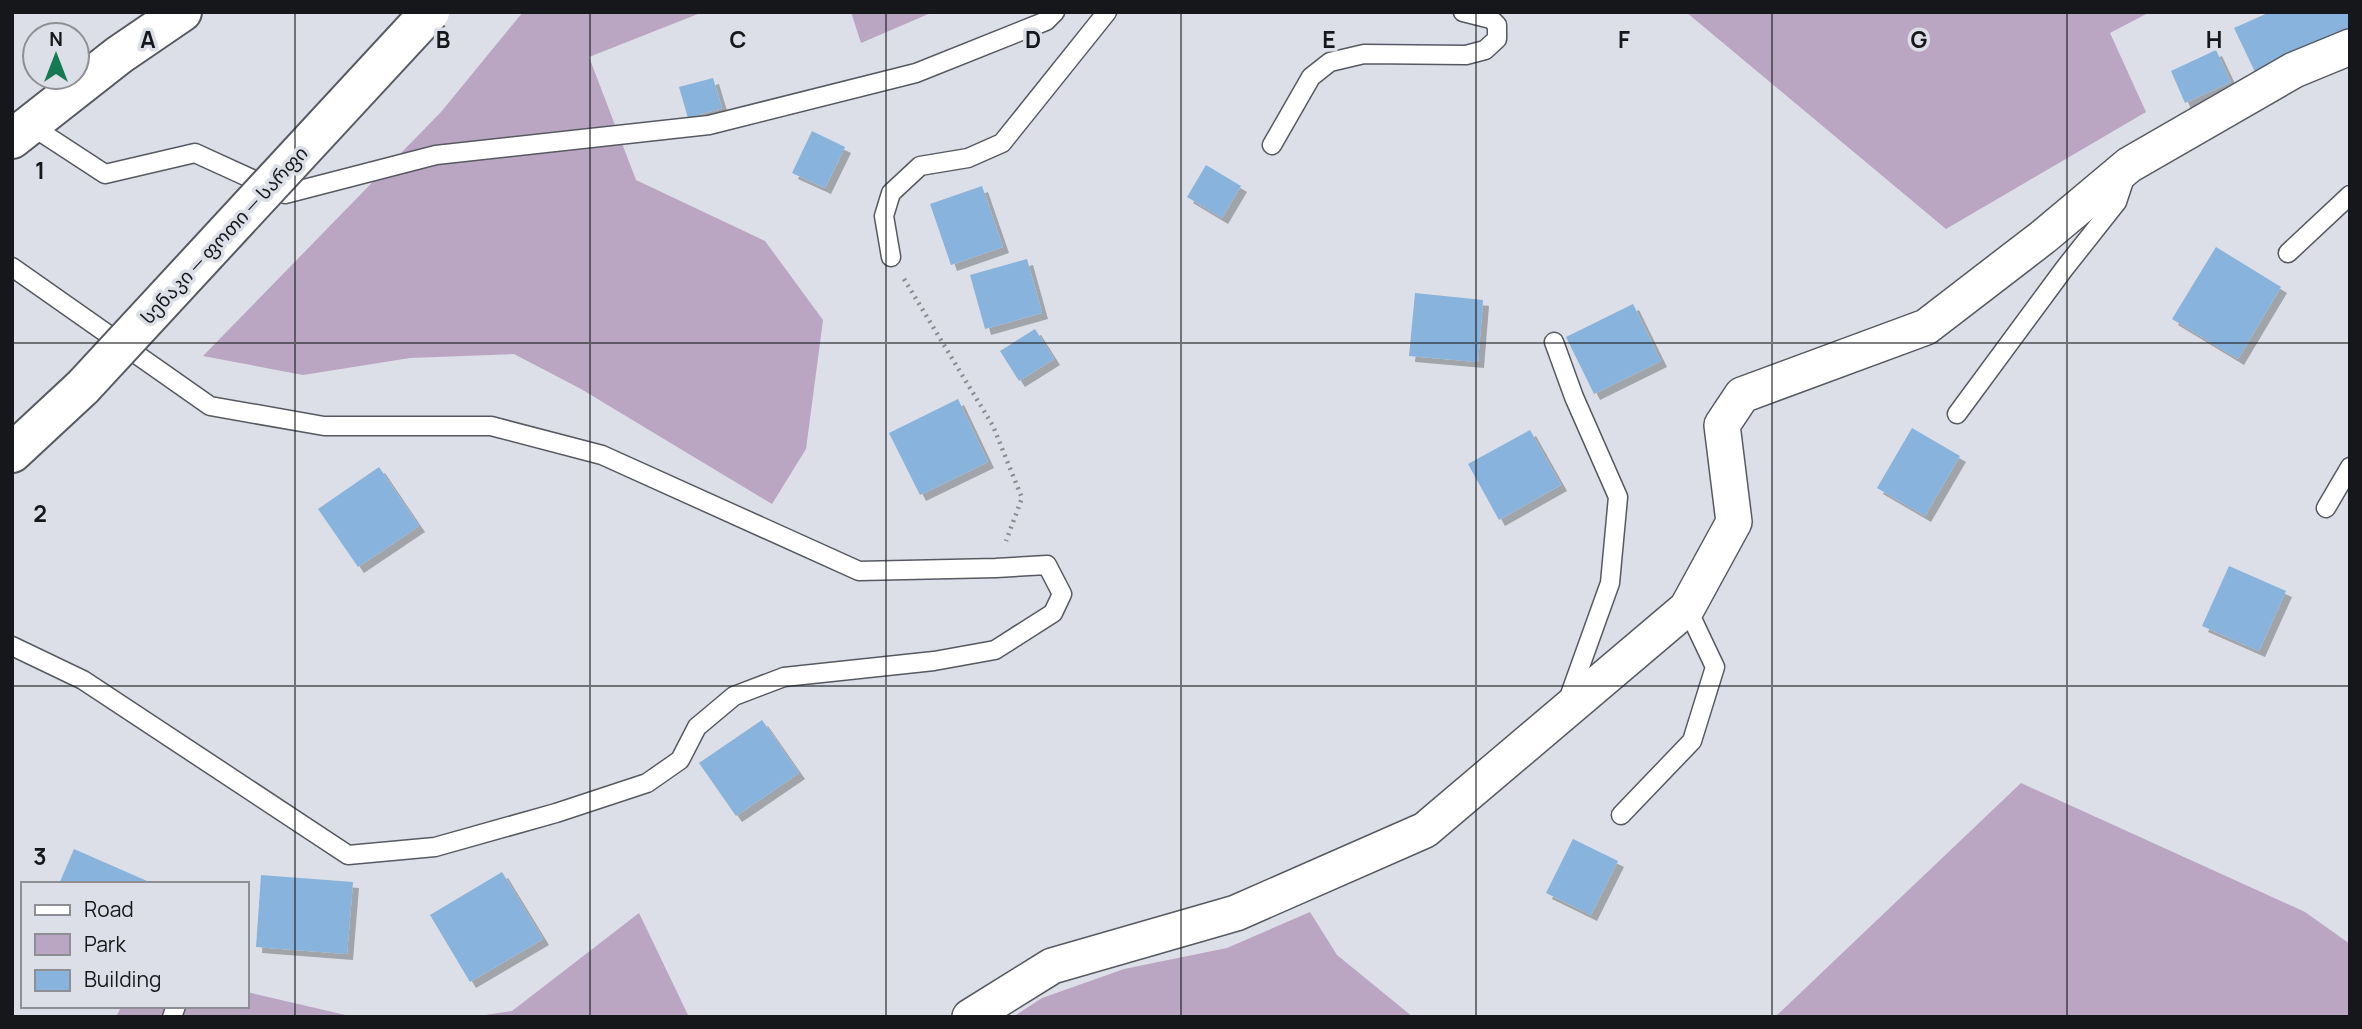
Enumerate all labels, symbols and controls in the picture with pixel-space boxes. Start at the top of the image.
north arrow [21,21,91,91]
text: A [140,23,156,55]
text: B [436,23,450,55]
text: C [730,23,747,55]
text: D [1025,23,1041,55]
text: E [1322,23,1336,55]
text: F [1618,23,1630,55]
text: G [1911,23,1928,55]
text: H [2206,23,2222,55]
text: N [49,26,63,52]
street label: სენაკი — ფოთი — სარფი [135,141,313,329]
text: 1 [35,154,45,186]
text: 2 [33,497,47,529]
text: 3 [33,840,47,872]
legend [21,882,248,1008]
text: Road [84,895,134,923]
text: Park [84,930,126,958]
text: Building [84,965,161,993]

